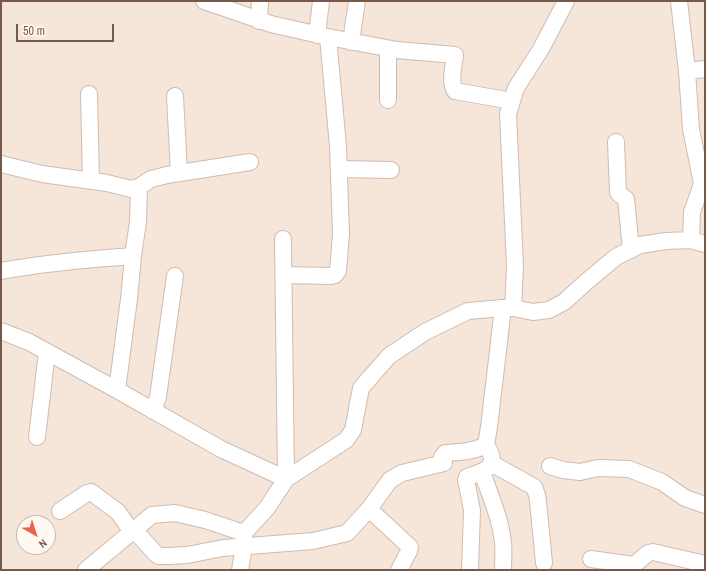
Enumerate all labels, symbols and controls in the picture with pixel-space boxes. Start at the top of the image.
scale bar [18,16,116,42]
text: 50 m [23,23,45,39]
north arrow [16,515,56,555]
text: N [36,536,50,551]

